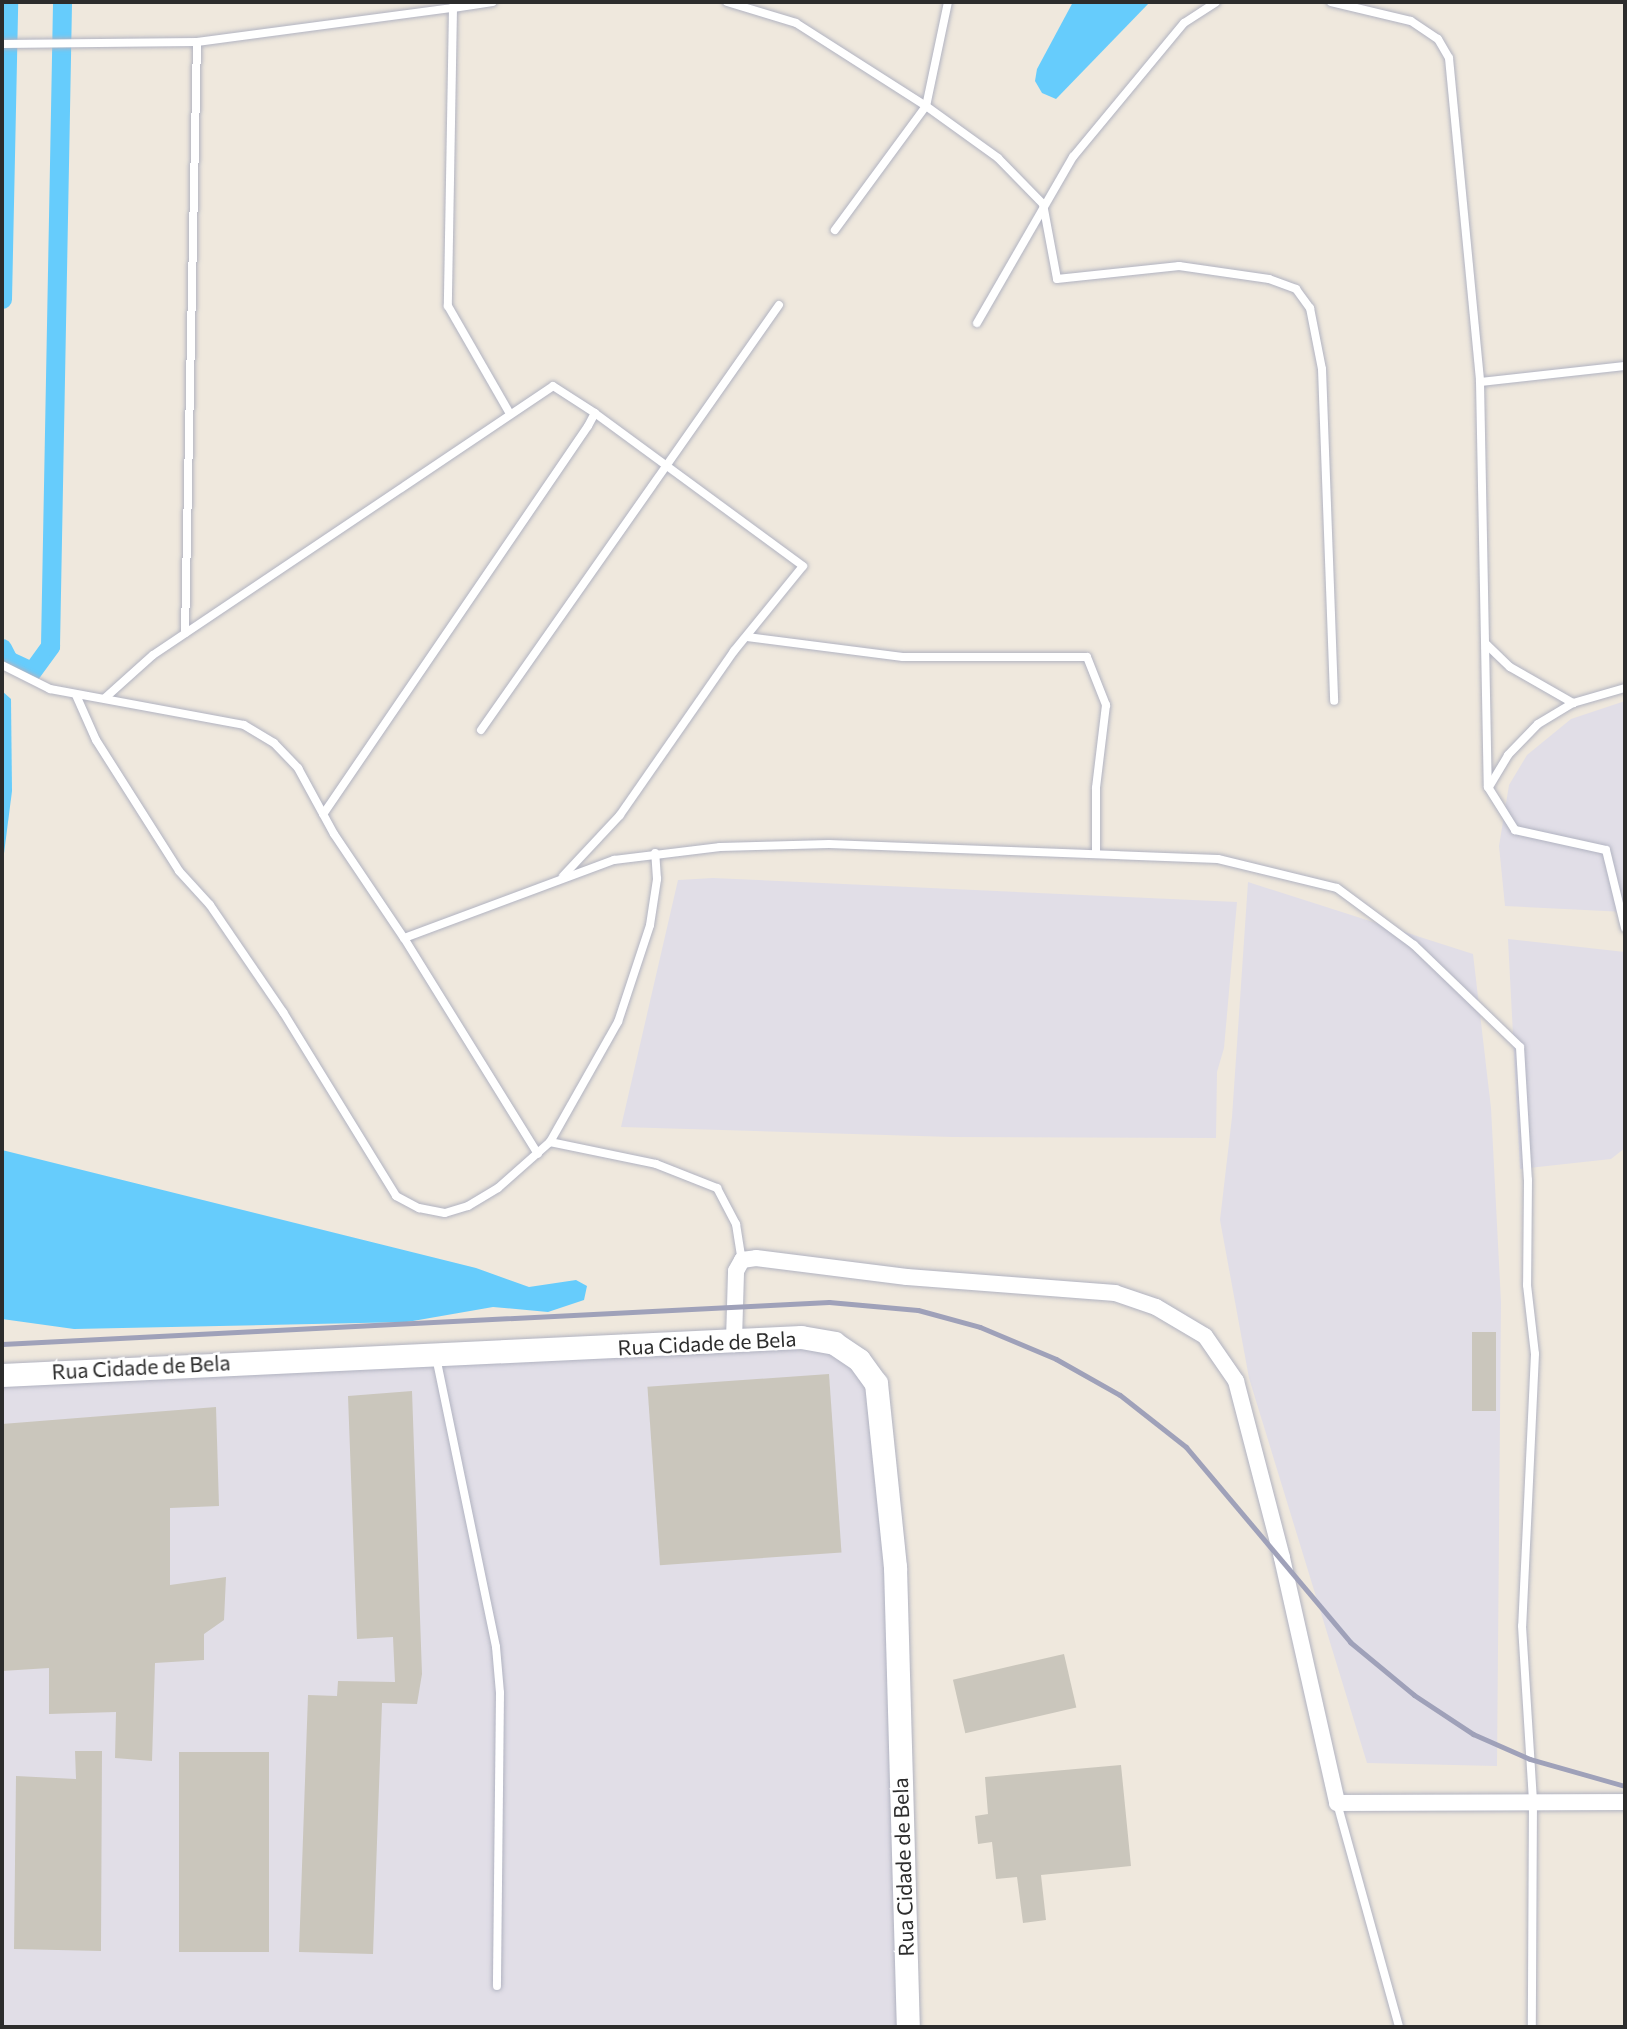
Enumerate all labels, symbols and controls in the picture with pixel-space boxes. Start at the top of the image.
street label: Rua Cidade de Bela [617,1326,797,1360]
street label: Rua Cidade de Bela [51,1350,231,1384]
street label: Rua Cidade de Bela [887,1777,919,1957]

